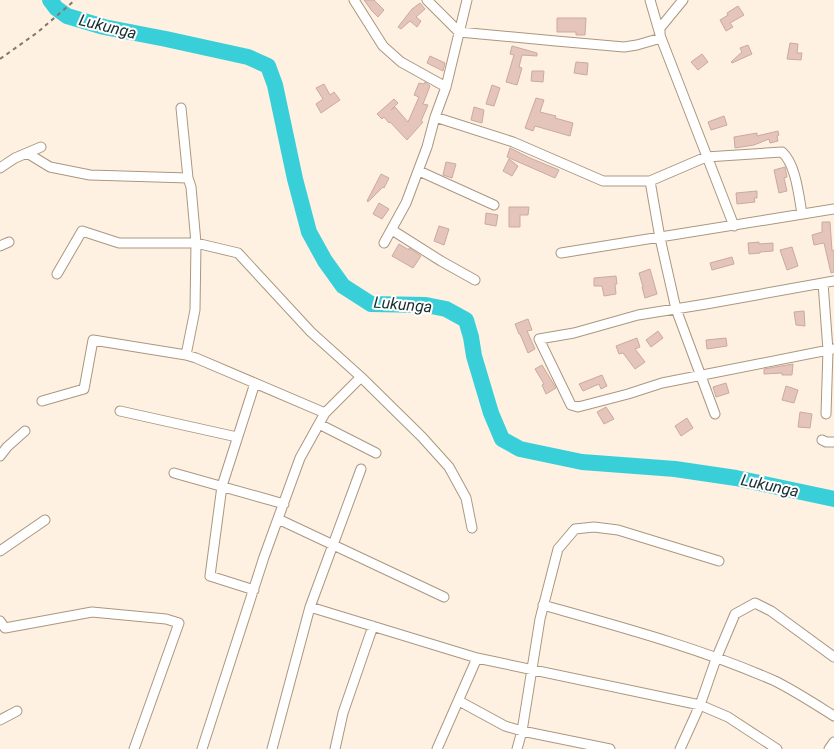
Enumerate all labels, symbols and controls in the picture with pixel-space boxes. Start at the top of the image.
water label: Lukunga [77,10,139,43]
water label: Lukunga [373,292,433,317]
water label: Lukunga [739,470,801,501]

